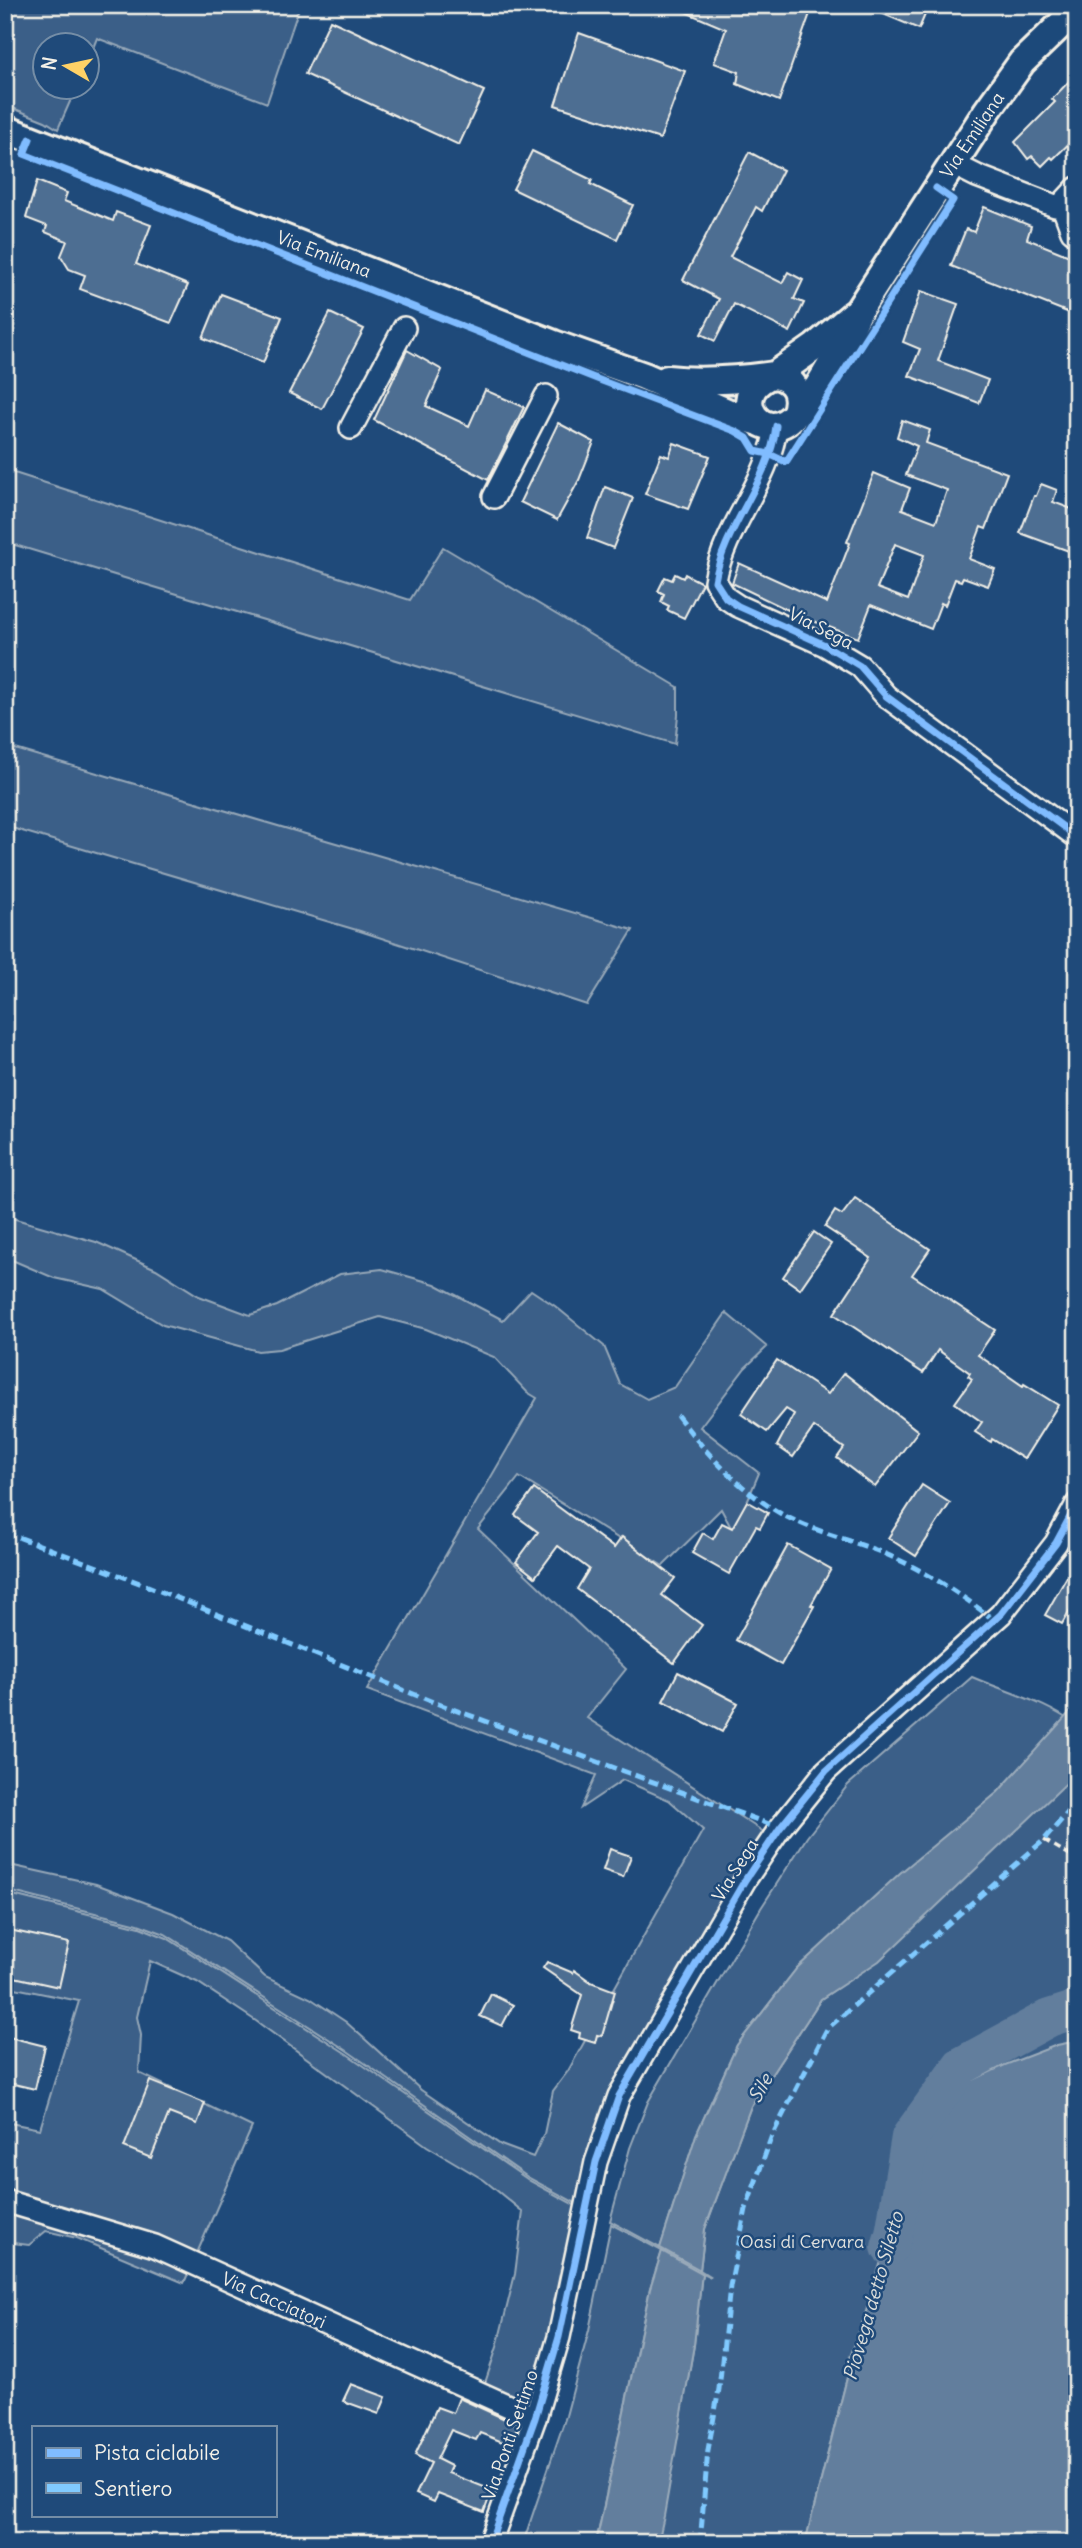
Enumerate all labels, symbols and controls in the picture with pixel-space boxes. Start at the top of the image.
north arrow [32,32,102,102]
text: N [36,55,62,72]
street label: Via Emiliana [935,87,1009,183]
street label: Via Emiliana [274,225,374,283]
street label: Via Sega [785,602,857,654]
street label: Via Sega [707,1834,763,1906]
water label: Sile [742,2068,778,2107]
water label: Piovega detto Siletto [837,2208,909,2383]
park label: Oasi di Cervara [740,2230,864,2253]
street label: Via Cacciatori [218,2267,330,2333]
street label: Via Ponti Settimo [477,2367,543,2503]
legend [32,2426,276,2516]
text: Pista ciclabile [94,2439,220,2466]
text: Sentiero [94,2475,172,2502]

